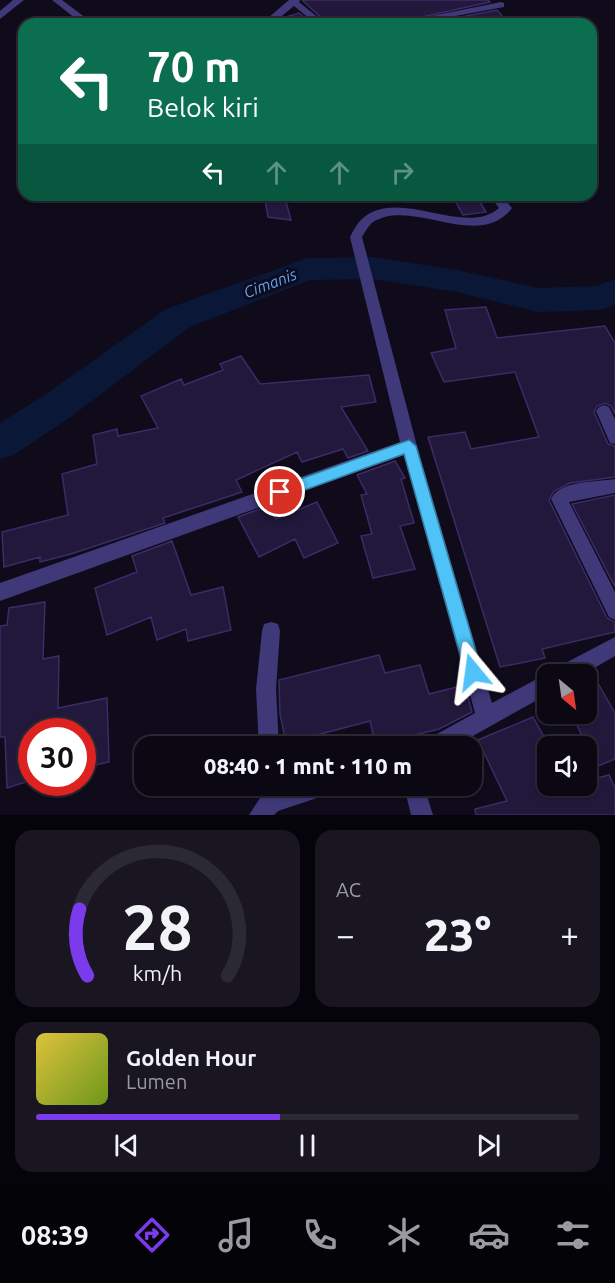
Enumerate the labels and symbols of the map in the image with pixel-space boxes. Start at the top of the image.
water label: Cimanis [241,265,299,301]
pin [254,466,305,517]
position arrow [441,640,505,704]
north arrow [537,664,597,724]
speed limit sign: 30 [18,718,96,796]

